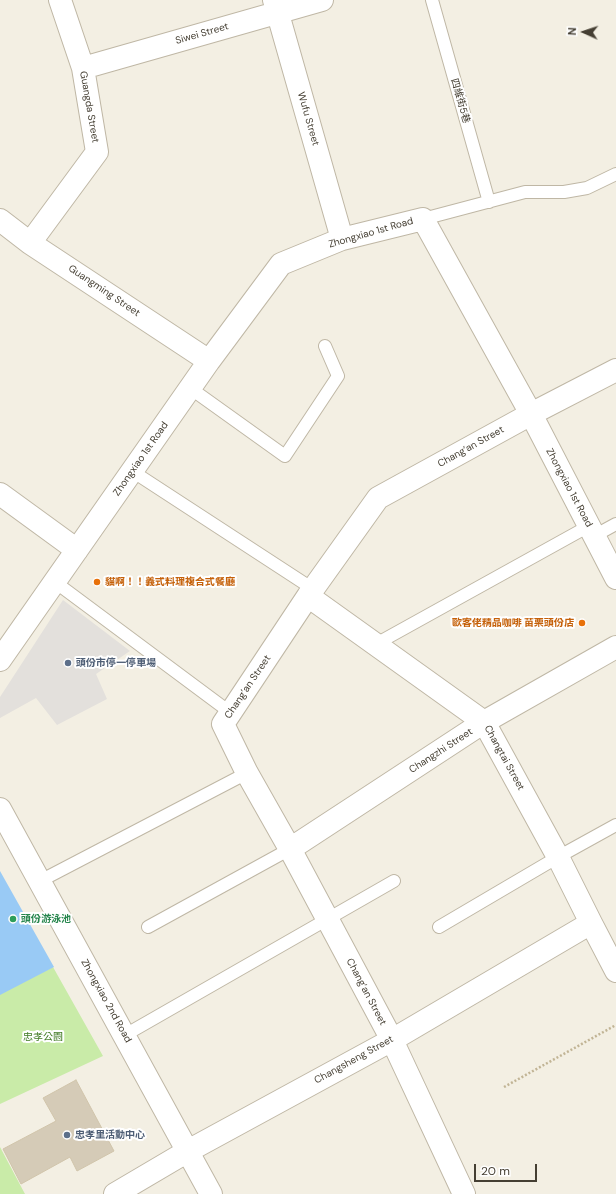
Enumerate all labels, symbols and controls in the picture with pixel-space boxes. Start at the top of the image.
north arrow [564,12,604,52]
street label: Siwei Street [174,21,230,47]
text: N [565,27,579,36]
street label: Guangda Street [77,70,101,144]
street label: 四維街5巷 [448,77,472,125]
street label: Wufu Street [295,91,321,147]
street label: Zhongxiao 1st Road [327,215,415,251]
street label: Guangming Street [66,263,142,319]
street label: Zhongxiao 1st Road [111,420,171,498]
street label: Chang’an Street [436,424,506,470]
street label: Zhongxiao 1st Road [543,447,595,529]
place label: 貓啊！！義式料理複合式餐廳 [105,576,235,588]
marker: 貓啊！！義式料理複合式餐廳 [92,577,102,587]
place label: 歐客佬精品咖啡 苗栗頭份店 [452,617,574,629]
marker: 歐客佬精品咖啡 苗栗頭份店 [577,618,587,628]
street label: Chang’an Street [222,653,274,721]
place label: 頭份市停一停車場 [76,657,156,669]
marker: 頭份市停一停車場 [63,658,73,668]
street label: Changtai Street [481,723,527,793]
street label: Changzhi Street [407,726,475,776]
place label: 頭份游泳池 [21,913,71,925]
marker: 頭份游泳池 [8,914,18,924]
street label: Zhongxiao 2nd Road [78,957,134,1045]
street label: Chang’an Street [343,957,389,1027]
park label: 忠孝公園 [23,1031,63,1043]
street label: Changsheng Street [312,1033,396,1087]
place label: 忠孝里活動中心 [75,1129,145,1141]
marker: 忠孝里活動中心 [62,1130,72,1140]
scale bar [476,1156,539,1182]
text: 20 m [481,1163,510,1179]

